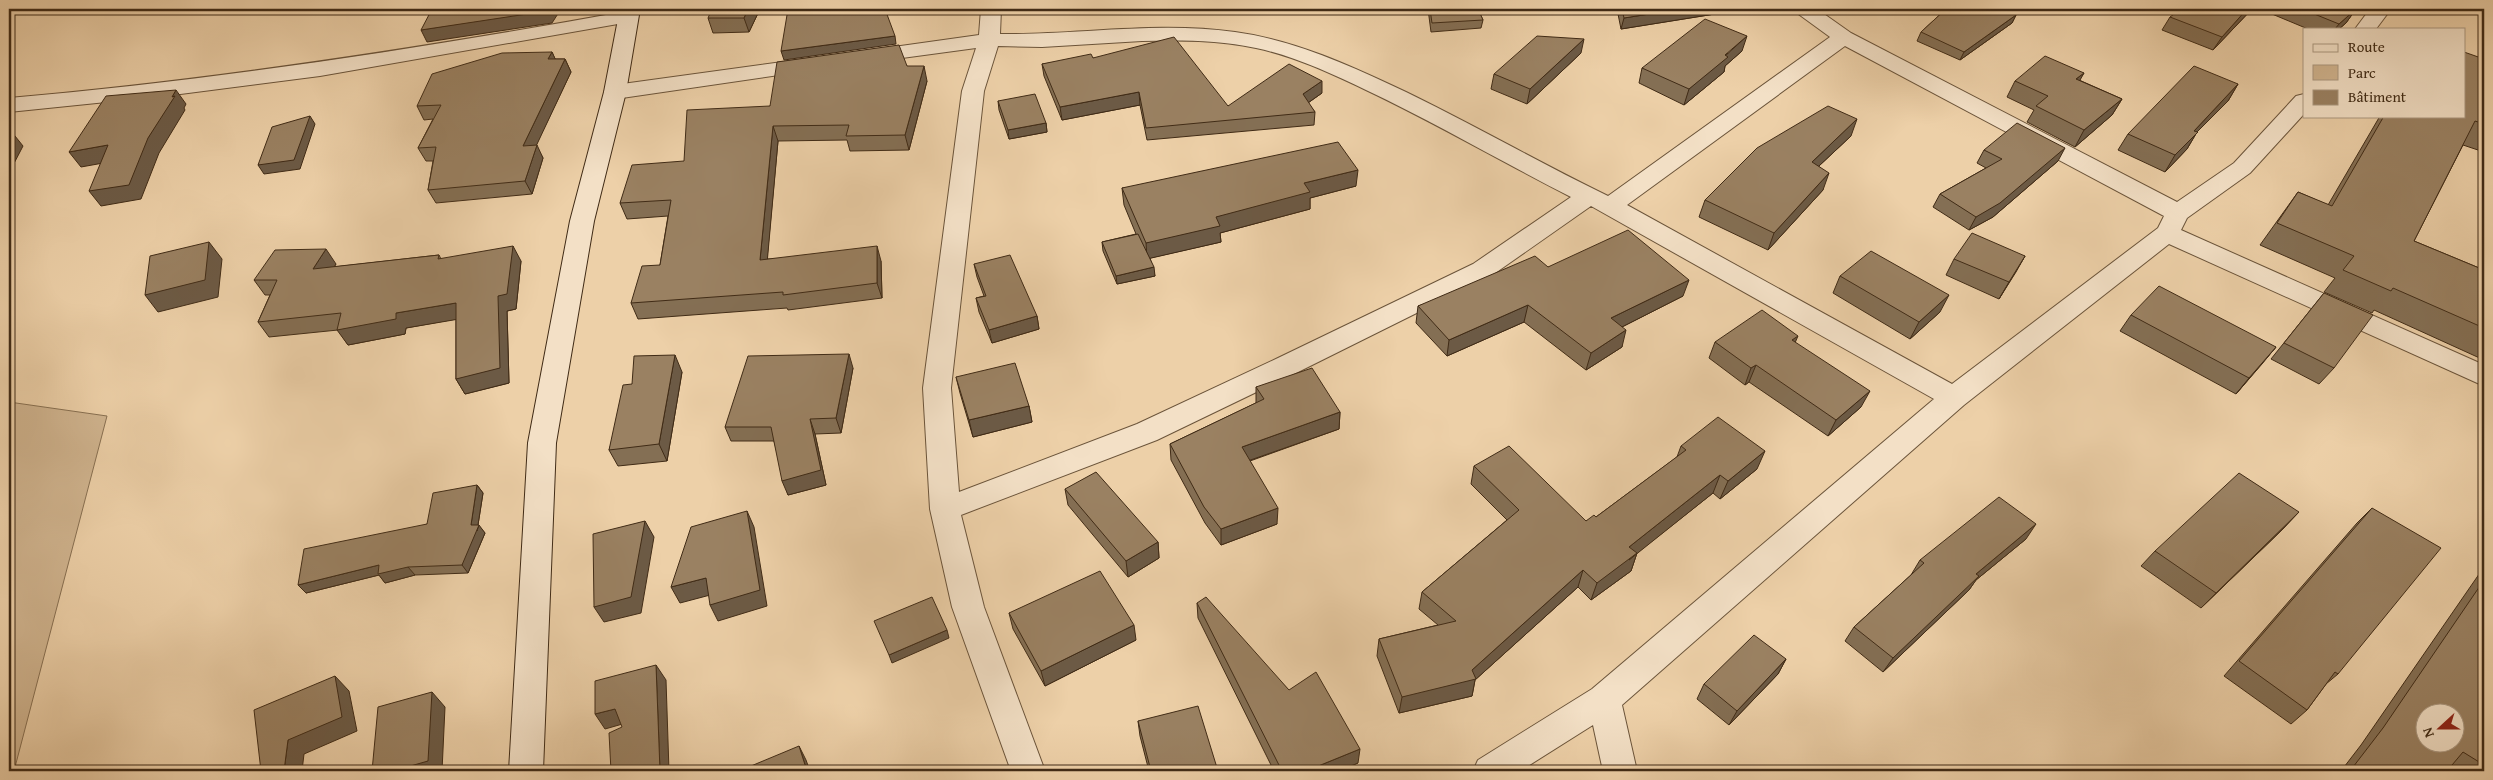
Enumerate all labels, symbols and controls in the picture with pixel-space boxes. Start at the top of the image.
legend [2303,28,2466,118]
text: Route [2348,36,2385,57]
text: Parc [2348,62,2376,83]
text: Bâtiment [2348,86,2407,107]
north arrow [2416,702,2466,752]
text: N [2417,724,2439,741]

